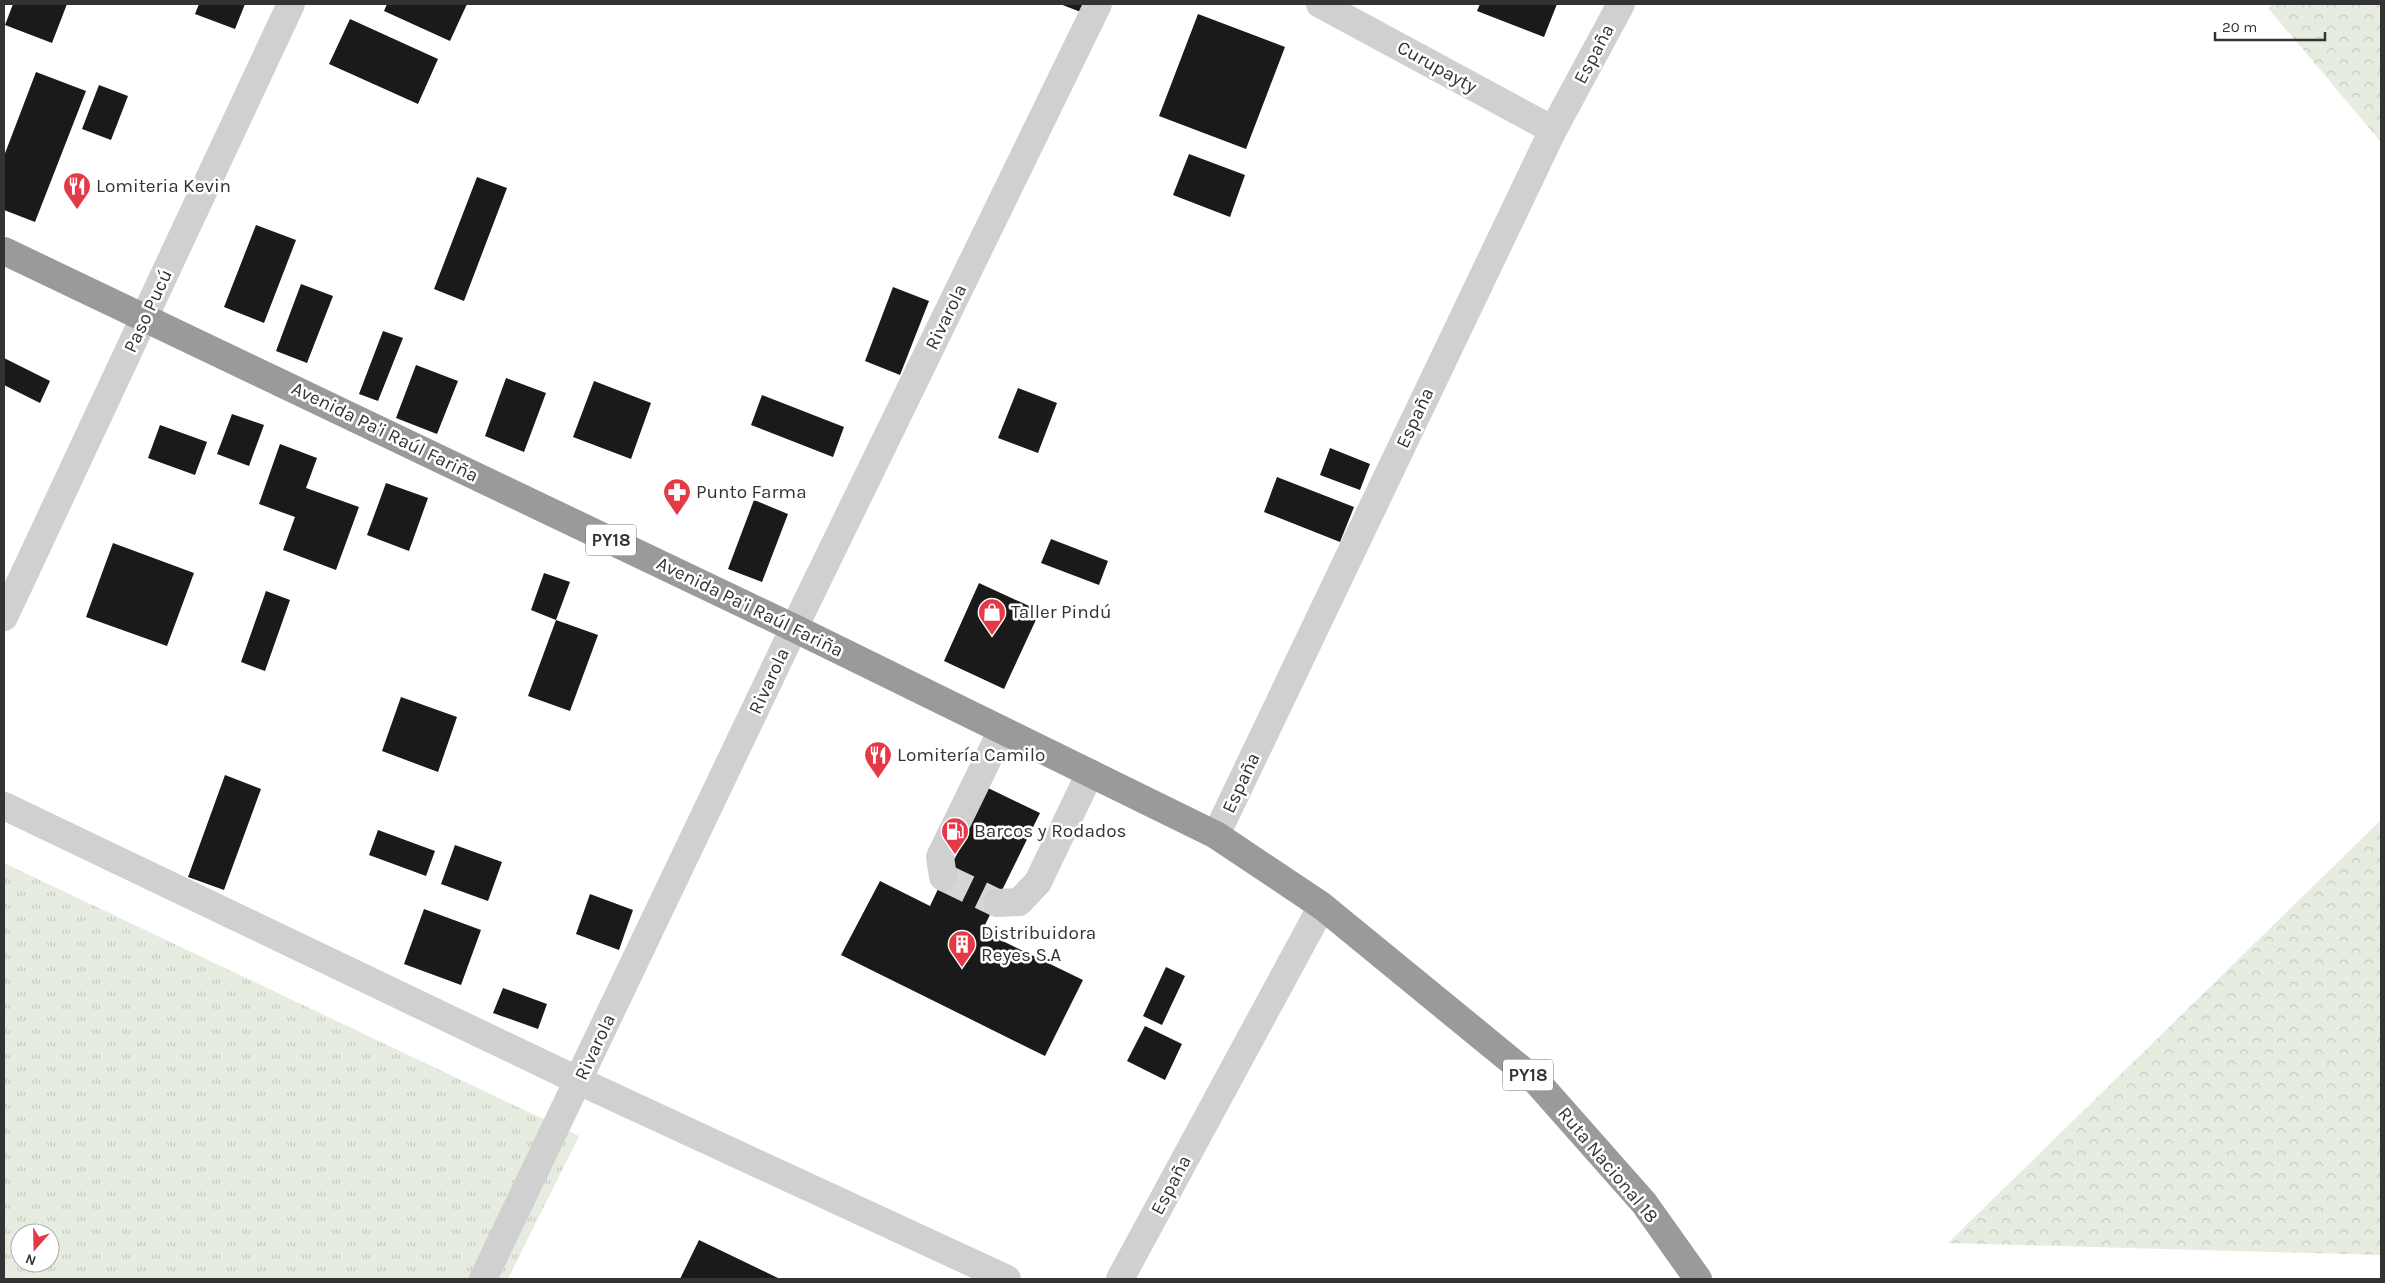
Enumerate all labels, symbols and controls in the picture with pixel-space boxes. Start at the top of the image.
scale bar [2215,10,2325,42]
text: 20 m [2222,18,2257,36]
street label: España [1569,21,1619,87]
street label: Curupayty [1393,36,1481,98]
restaurant icon: Lomiteria Kevin [62,171,92,210]
place label: Lomiteria Kevin [96,175,231,197]
street label: Paso Pucú [119,266,177,356]
street label: Rivarola [921,281,971,353]
street label: Avenida Pa'i Raúl Fariña [288,377,482,487]
street label: España [1391,384,1439,452]
pharmacy icon: Punto Farma [662,477,692,516]
place label: Punto Farma [696,481,807,503]
road number: PY18 [586,524,636,556]
street label: Avenida Pa'i Raúl Fariña [653,552,847,662]
shop icon: Taller Pindú [977,597,1007,636]
place label: Taller Pindú [1011,601,1112,623]
street label: Rivarola [744,644,794,718]
restaurant icon: Lomitería Camilo [863,740,893,779]
place label: Lomitería Camilo [897,744,1045,766]
street label: España [1217,749,1265,817]
fuel station icon: Barcos y Rodados [940,816,970,855]
place label: Barcos y Rodados [974,820,1127,842]
place label: Distribuidora Reyes S.A [981,922,1096,966]
building icon: Distribuidora Reyes S.A [947,929,977,968]
street label: Rivarola [570,1010,620,1084]
road number: PY18 [1503,1060,1553,1090]
street label: Ruta Nacional 18 [1553,1103,1663,1227]
street label: España [1146,1152,1196,1218]
north arrow [10,1223,60,1273]
text: N [23,1250,38,1269]

